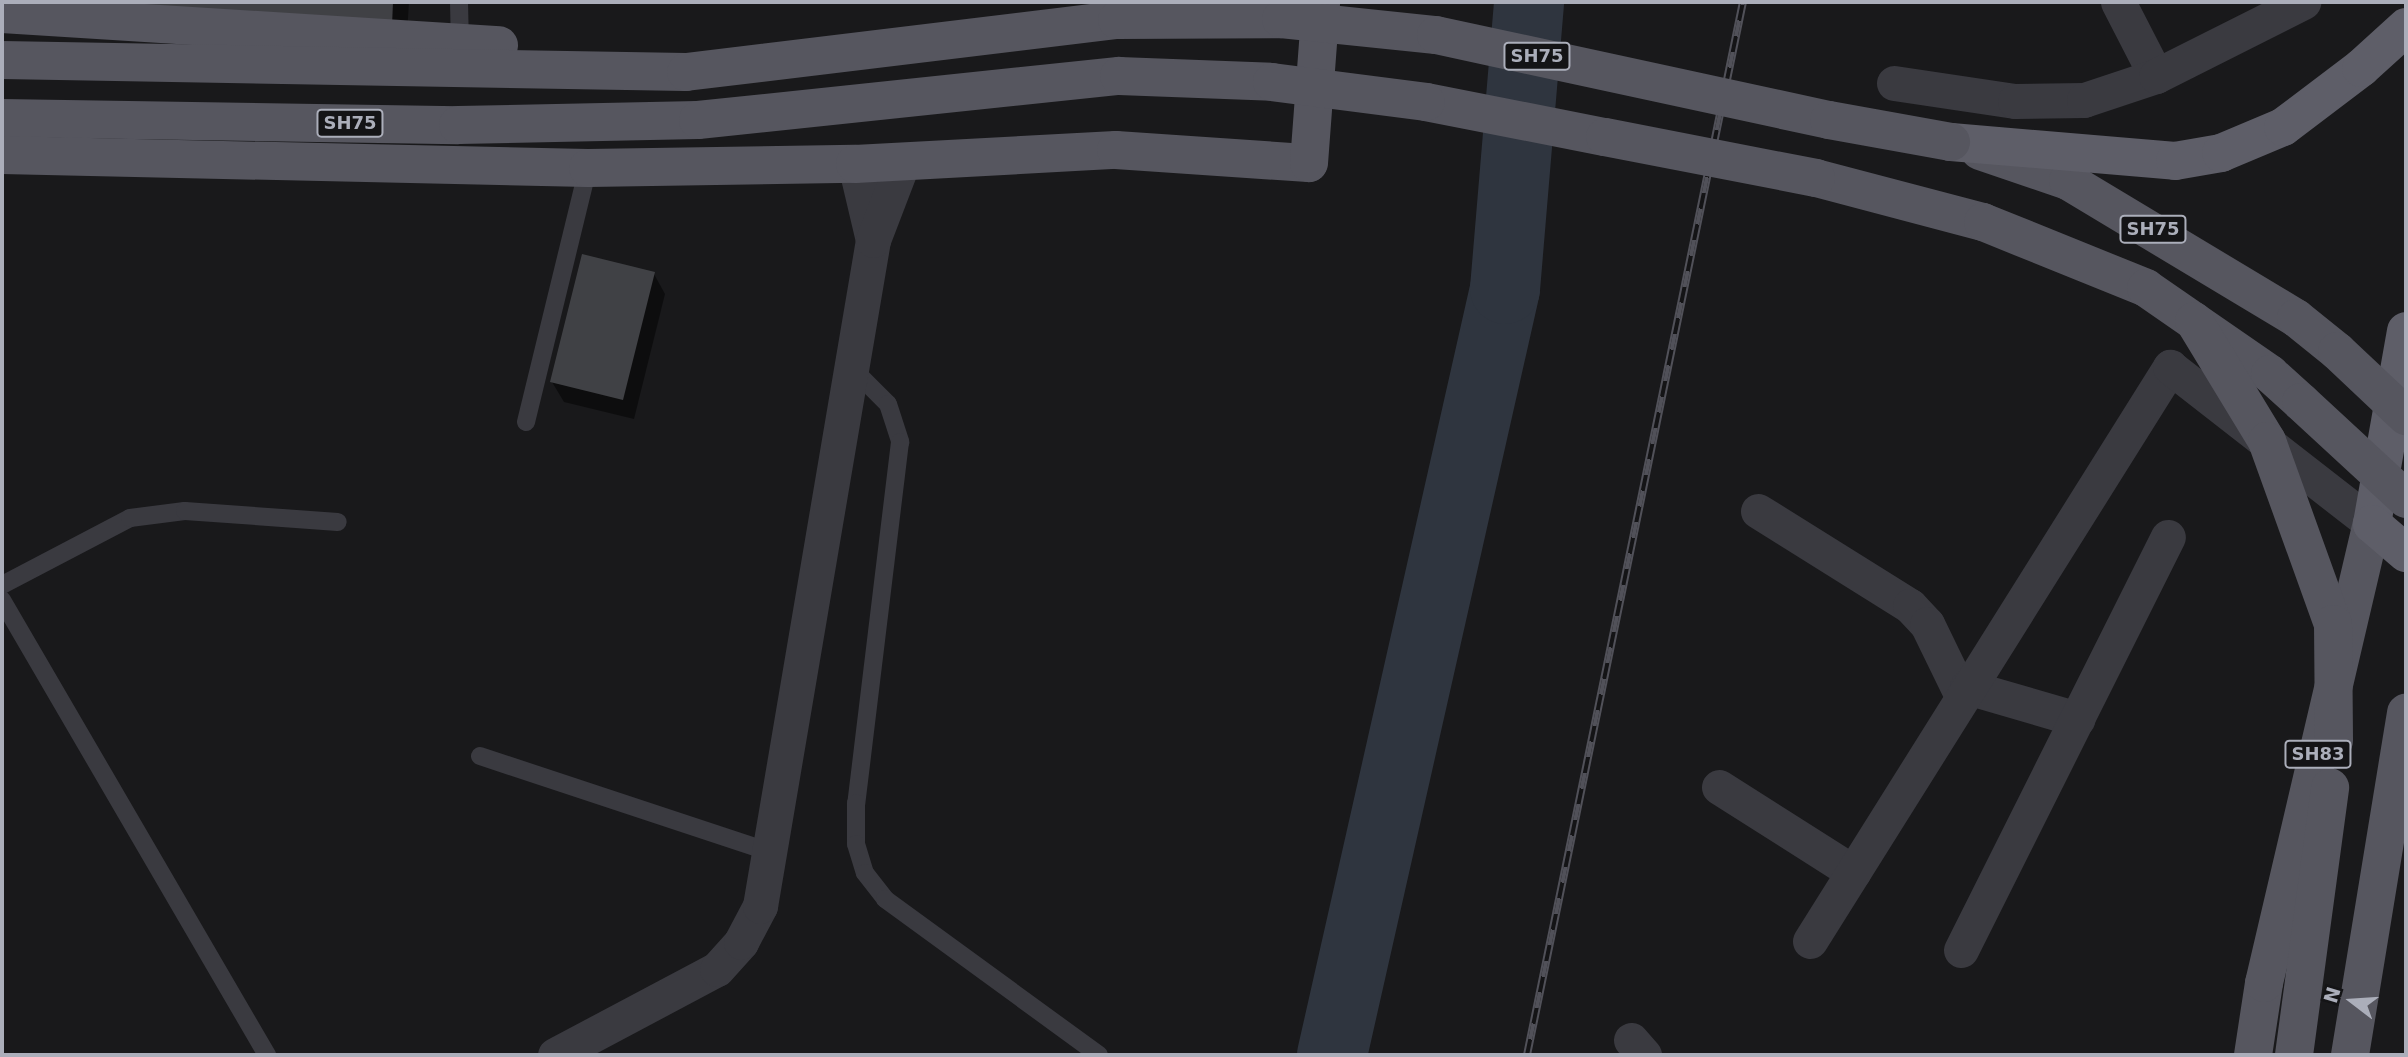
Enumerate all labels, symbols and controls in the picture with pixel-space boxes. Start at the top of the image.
road number: SH75 [1502,42,1572,70]
road number: SH75 [315,109,385,138]
road number: SH75 [2118,214,2188,244]
road number: SH83 [2283,740,2353,768]
north arrow [2317,966,2387,1036]
text: N [2319,984,2345,1006]

